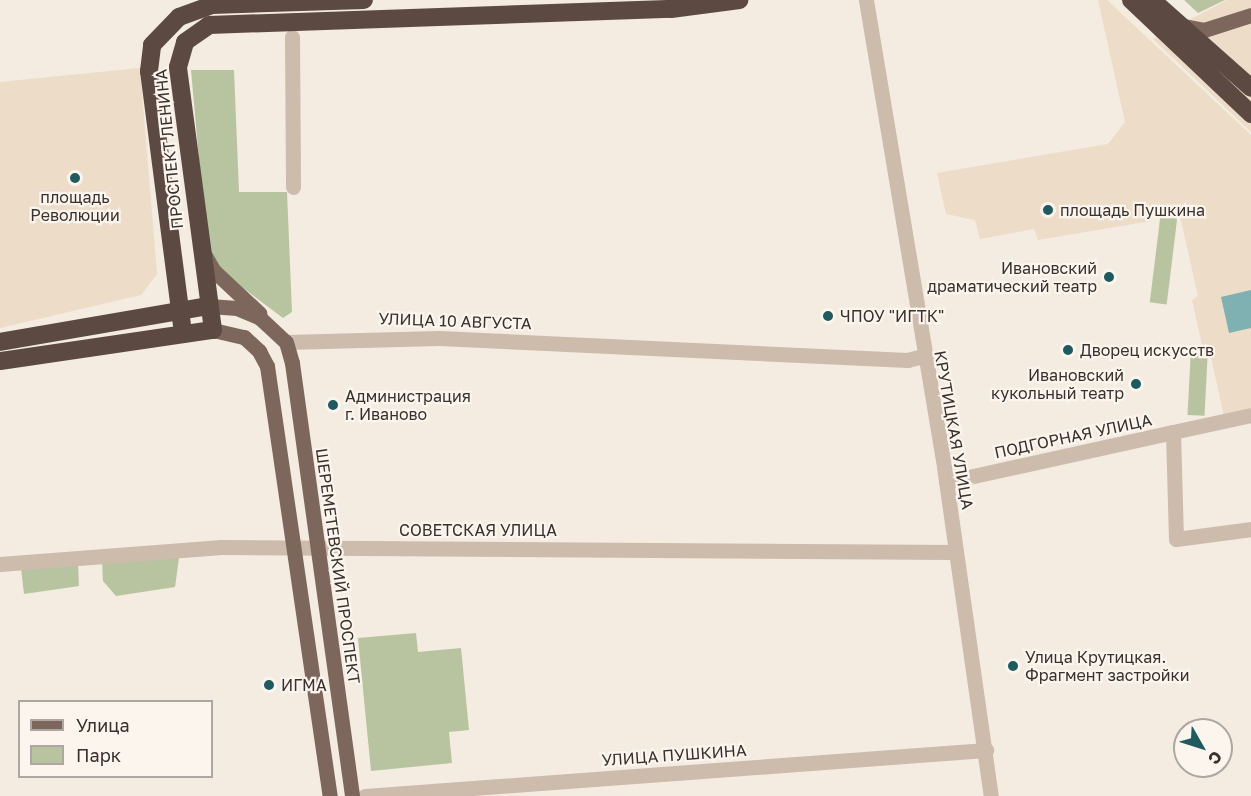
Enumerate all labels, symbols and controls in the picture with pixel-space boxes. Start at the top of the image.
street label: ПРОСПЕКТ ЛЕНИНА [151,68,187,230]
marker: площадь Революции [68,171,82,185]
place label: площадь Революции [30,187,120,225]
place label: площадь Пушкина [1060,200,1205,220]
marker: площадь Пушкина [1041,203,1055,217]
place label: Ивановский драматический театр [927,258,1097,296]
marker: Ивановский драматический театр [1102,270,1116,284]
place label: ЧПОУ "ИГТК" [840,306,944,326]
street label: УЛИЦА 10 АВГУСТА [378,309,532,333]
marker: ЧПОУ "ИГТК" [821,309,835,323]
place label: Дворец искусств [1080,340,1214,360]
marker: Дворец искусств [1061,343,1075,357]
street label: КРУТИЦКАЯ УЛИЦА [931,349,977,511]
place label: Ивановский кукольный театр [991,365,1124,403]
marker: Ивановский кукольный театр [1129,377,1143,391]
place label: Администрация г. Иваново [345,386,471,424]
marker: Администрация г. Иваново [326,398,340,412]
street label: ПОДГОРНАЯ УЛИЦА [992,410,1154,462]
street label: ШЕРЕМЕТЕВСКИЙ ПРОСПЕКТ [312,447,364,685]
street label: СОВЕТСКАЯ УЛИЦА [399,520,557,540]
place label: Улица Крутицкая. Фрагмент застройки [1025,647,1190,685]
marker: Улица Крутицкая. Фрагмент застройки [1006,659,1020,673]
place label: ИГМА [281,675,327,695]
marker: ИГМА [262,678,276,692]
legend [18,700,213,778]
text: Улица [76,714,130,736]
north arrow [1173,718,1233,778]
street label: УЛИЦА ПУШКИНА [601,740,747,770]
text: Парк [76,744,121,766]
text: С [1204,747,1227,769]

